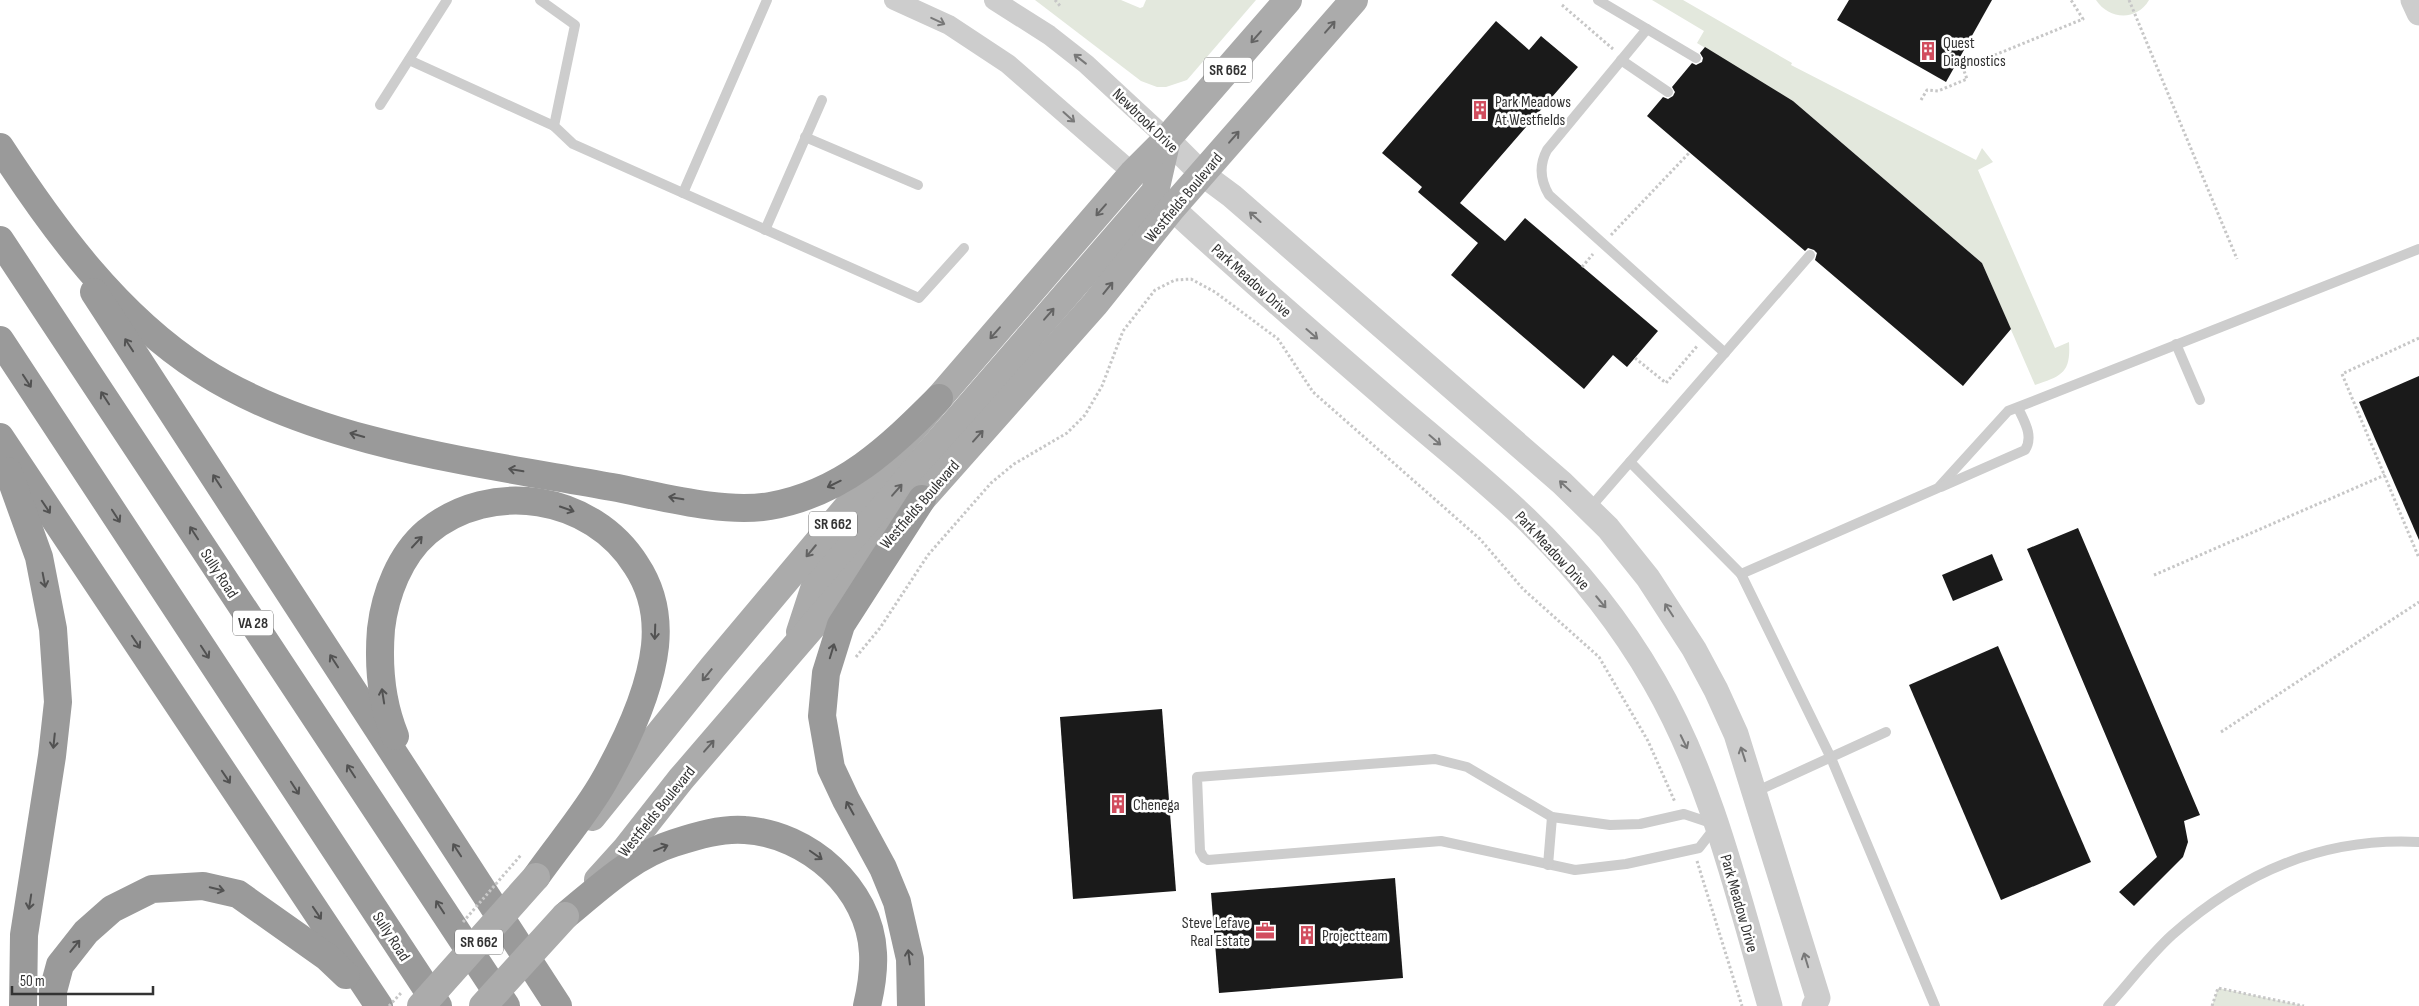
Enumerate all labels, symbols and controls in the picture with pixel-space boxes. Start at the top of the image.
one-way arrow [930,16,945,26]
one-way arrow [1324,21,1336,34]
one-way arrow [1251,30,1262,43]
place label: Quest Diagnostics [1943,34,2006,71]
building icon: Quest Diagnostics [1917,40,1939,62]
one-way arrow [1074,53,1087,64]
road number: SR 662 [1204,58,1252,82]
street label: Newbrook Drive [1108,85,1182,157]
place label: Park Meadows At Westfields [1494,93,1571,130]
building icon: Park Meadows At Westfields [1469,99,1491,121]
one-way arrow [1062,111,1075,122]
one-way arrow [1228,131,1240,144]
street label: Westfields Boulevard [1141,149,1227,247]
one-way arrow [1095,203,1106,216]
one-way arrow [1249,211,1262,223]
street label: Park Meadow Drive [1207,240,1295,322]
one-way arrow [1103,282,1114,295]
one-way arrow [1044,308,1055,321]
one-way arrow [989,326,1001,339]
one-way arrow [1306,328,1319,340]
one-way arrow [123,338,134,352]
one-way arrow [22,373,32,387]
one-way arrow [99,391,109,405]
one-way arrow [350,430,366,440]
one-way arrow [972,430,984,443]
one-way arrow [1429,434,1442,446]
street label: Westfields Boulevard [876,457,964,553]
one-way arrow [509,464,525,474]
one-way arrow [212,475,222,489]
one-way arrow [827,479,842,489]
one-way arrow [1558,480,1571,492]
one-way arrow [891,483,903,496]
one-way arrow [668,493,684,503]
one-way arrow [41,500,52,514]
one-way arrow [559,505,574,514]
street label: Park Meadow Drive [1511,508,1593,594]
one-way arrow [111,509,121,523]
road number: SR 662 [809,512,857,536]
one-way arrow [189,526,199,540]
one-way arrow [411,536,423,549]
one-way arrow [805,544,817,557]
street label: Sully Road [196,546,242,602]
one-way arrow [39,571,49,587]
one-way arrow [1596,595,1607,608]
one-way arrow [1664,603,1674,617]
road number: VA 28 [233,610,273,636]
one-way arrow [651,624,660,640]
one-way arrow [131,635,142,649]
one-way arrow [828,644,838,660]
one-way arrow [200,645,211,659]
one-way arrow [329,655,339,669]
one-way arrow [701,669,712,682]
one-way arrow [377,688,387,704]
one-way arrow [49,733,59,749]
one-way arrow [1680,734,1689,749]
one-way arrow [703,740,714,753]
one-way arrow [1737,747,1747,763]
street label: Westfields Boulevard [615,763,700,861]
one-way arrow [346,764,356,778]
one-way arrow [222,770,232,784]
one-way arrow [290,781,300,795]
building icon: Chenega [1107,793,1129,815]
place label: Chenega [1133,796,1180,815]
one-way arrow [845,800,855,815]
one-way arrow [452,843,462,857]
one-way arrow [653,843,668,852]
one-way arrow [808,850,822,860]
street label: Park Meadow Drive [1716,852,1762,954]
one-way arrow [209,885,225,894]
one-way arrow [24,893,34,909]
one-way arrow [435,900,445,914]
one-way arrow [312,905,322,919]
street label: Sully Road [368,909,414,965]
place label: Steve Lefave Real Estate [1182,914,1250,951]
office icon: Steve Lefave Real Estate [1254,920,1276,942]
building icon: Projectteam [1296,924,1318,946]
place label: Projectteam [1322,927,1388,946]
road number: SR 662 [455,930,503,954]
one-way arrow [70,940,81,953]
one-way arrow [904,950,914,966]
one-way arrow [1801,952,1811,968]
scale bar [12,964,154,996]
text: 50 m [20,972,45,991]

